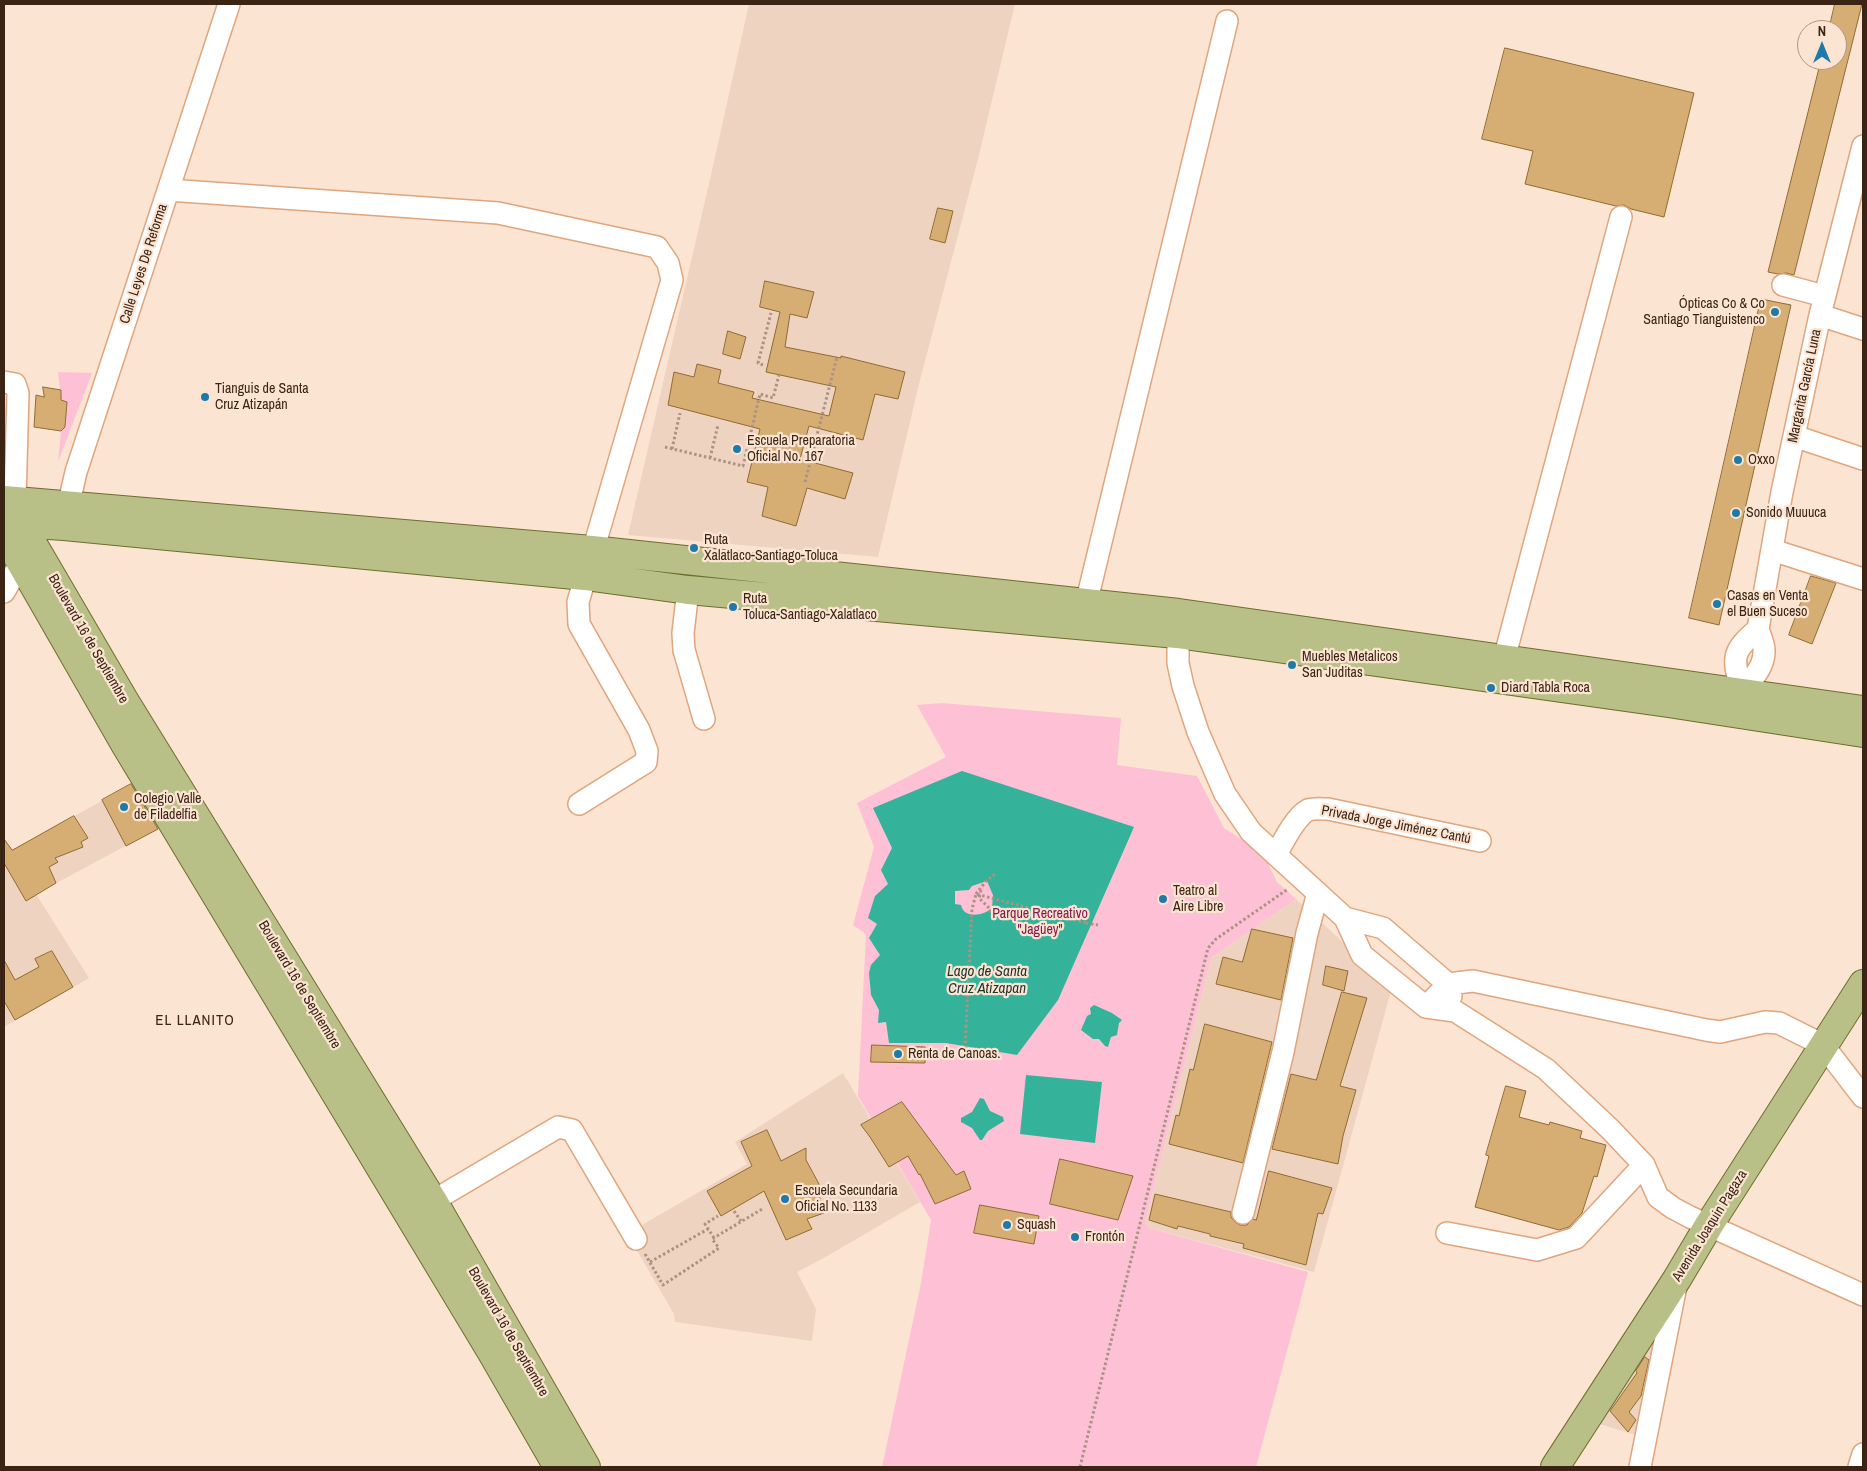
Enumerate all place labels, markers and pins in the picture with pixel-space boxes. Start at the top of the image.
place label: Ópticas Co & Co Santiago Tianguistenco [1643,296,1765,328]
marker: Ópticas Co & Co Santiago Tianguistenco [1769,306,1781,318]
place label: Tianguis de Santa Cruz Atizapán [215,381,309,414]
marker: Tianguis de Santa Cruz Atizapán [199,391,211,403]
place label: Escuela Preparatoria Oficial No. 167 [747,433,855,466]
marker: Escuela Preparatoria Oficial No. 167 [731,443,743,455]
place label: Oxxo [1748,452,1775,468]
marker: Oxxo [1732,454,1744,466]
place label: Sonido Muuuca [1746,505,1826,521]
marker: Sonido Muuuca [1730,507,1742,519]
place label: Ruta Xalatlaco-Santiago-Toluca [704,532,838,564]
marker: Ruta Xalatlaco-Santiago-Toluca [688,542,700,554]
place label: Casas en Venta el Buen Suceso [1727,588,1808,620]
place label: Ruta Toluca-Santiago-Xalatlaco [743,591,877,624]
marker: Casas en Venta el Buen Suceso [1711,598,1723,610]
marker: Ruta Toluca-Santiago-Xalatlaco [727,601,739,613]
place label: Muebles Metalicos San Juditas [1302,649,1398,682]
marker: Muebles Metalicos San Juditas [1286,659,1298,671]
place label: Diard Tabla Roca [1501,680,1590,696]
marker: Diard Tabla Roca [1485,682,1497,694]
place label: Colegio Valle de Filadelfia [134,791,201,824]
marker: Colegio Valle de Filadelfia [118,801,130,813]
place label: Teatro al Aire Libre [1173,883,1223,916]
marker: Teatro al Aire Libre [1157,893,1169,905]
place label: Renta de Canoas. [908,1046,1001,1062]
marker: Renta de Canoas. [892,1048,904,1060]
place label: Escuela Secundaria Oficial No. 1133 [795,1183,898,1216]
marker: Escuela Secundaria Oficial No. 1133 [779,1193,791,1205]
place label: Squash [1017,1217,1056,1233]
marker: Squash [1001,1219,1013,1231]
place label: Frontón [1085,1229,1125,1245]
marker: Frontón [1069,1231,1081,1243]

